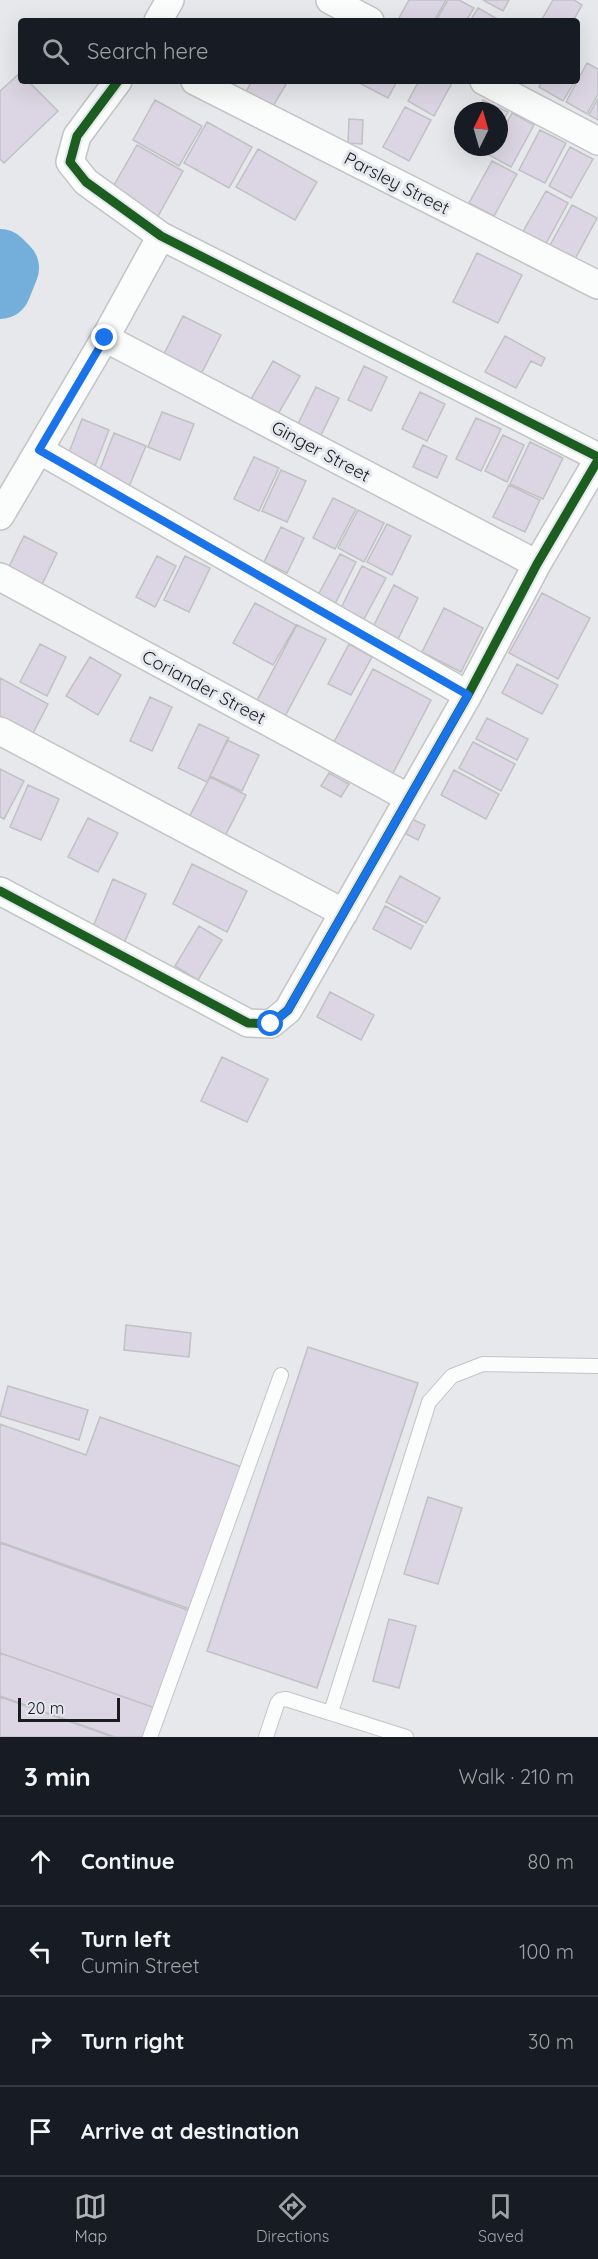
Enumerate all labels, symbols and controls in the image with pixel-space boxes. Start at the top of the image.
search box [18,18,580,84]
icon: search [39,35,72,68]
text: Search here [87,37,208,65]
north arrow [454,102,508,156]
street label: Parsley Street [340,147,454,219]
route end [91,324,117,350]
street label: Ginger Street [268,415,374,487]
street label: Coriander Street [138,645,270,729]
route start [257,1010,283,1036]
scale bar [18,1695,120,1722]
text: 20 m [27,1698,64,1718]
text: 3 min [24,1760,91,1793]
text: Walk · 210 m [459,1764,574,1789]
icon: ahead [24,1845,57,1878]
text: Continue [81,1847,175,1875]
text: 80 m [528,1849,574,1874]
text: Turn left [81,1925,171,1953]
icon: left [24,1935,57,1968]
text: 100 m [519,1939,574,1964]
text: Cumin Street [81,1953,200,1978]
icon: right [24,2025,57,2058]
text: Turn right [81,2027,185,2055]
text: 30 m [528,2029,574,2054]
icon: arrive [24,2115,57,2148]
text: Arrive at destination [81,2117,299,2145]
tab: Map [74,2190,107,2246]
tab: Directions [256,2190,329,2246]
tab: Saved [478,2190,524,2246]

